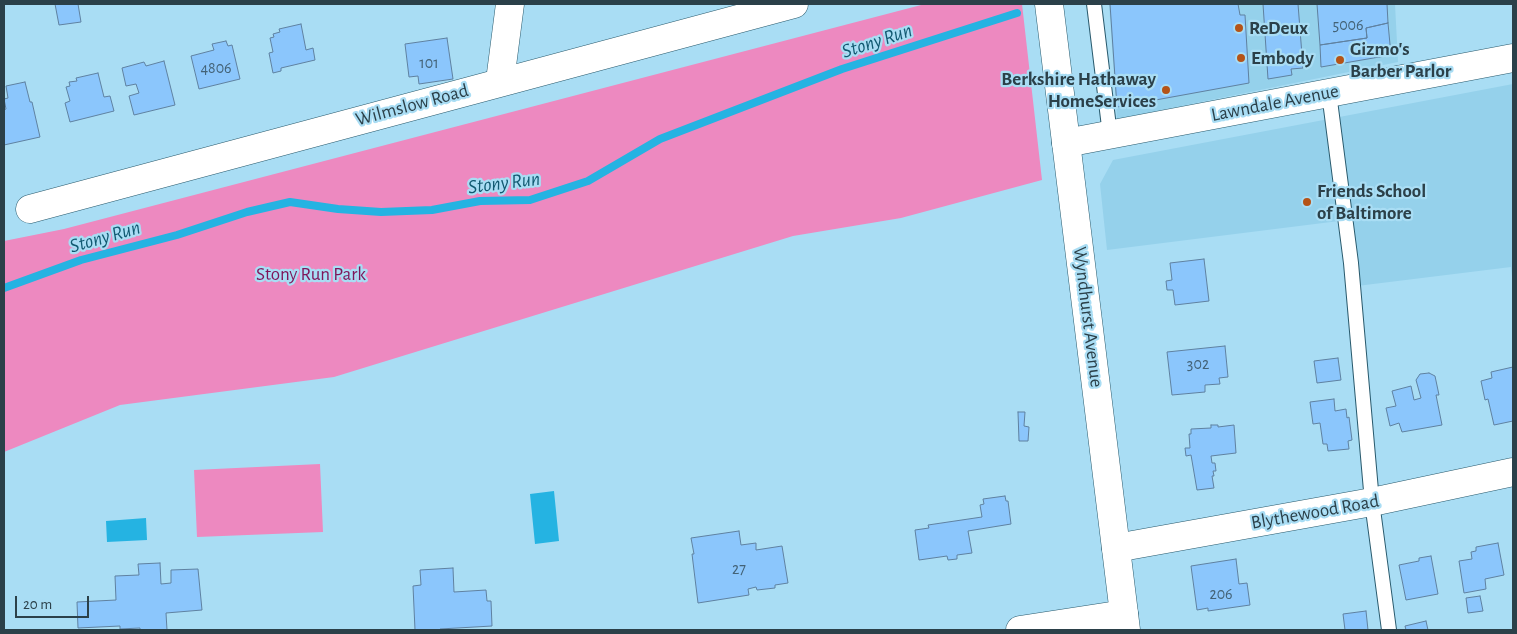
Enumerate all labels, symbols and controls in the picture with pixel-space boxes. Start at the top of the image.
house number: 5006 [1332,15,1364,35]
place label: ReDeux [1249,17,1308,39]
water label: Stony Run [839,18,915,64]
marker: ReDeux [1233,22,1245,34]
place label: Gizmo's Barber Parlor [1350,38,1451,82]
place label: Embody [1251,47,1314,69]
marker: Embody [1235,52,1247,64]
house number: 101 [419,53,439,73]
marker: Gizmo's Barber Parlor [1334,54,1346,66]
house number: 4806 [200,58,232,78]
place label: Berkshire Hathaway HomeServices [1001,68,1156,112]
street label: Wilmslow Road [353,79,471,131]
street label: Lawndale Avenue [1209,79,1341,127]
marker: Berkshire Hathaway HomeServices [1160,84,1172,96]
water label: Stony Run [466,167,542,199]
place label: Friends School of Baltimore [1317,180,1426,224]
marker: Friends School of Baltimore [1301,196,1313,208]
water label: Stony Run [67,215,143,259]
street label: Wyndhurst Avenue [1068,245,1108,389]
park label: Stony Run Park [256,263,366,285]
house number: 302 [1187,354,1209,374]
street label: Blythewood Road [1249,490,1381,534]
house number: 27 [732,559,746,579]
house number: 206 [1209,584,1233,604]
scale bar [18,586,91,618]
text: 20 m [23,597,52,612]

